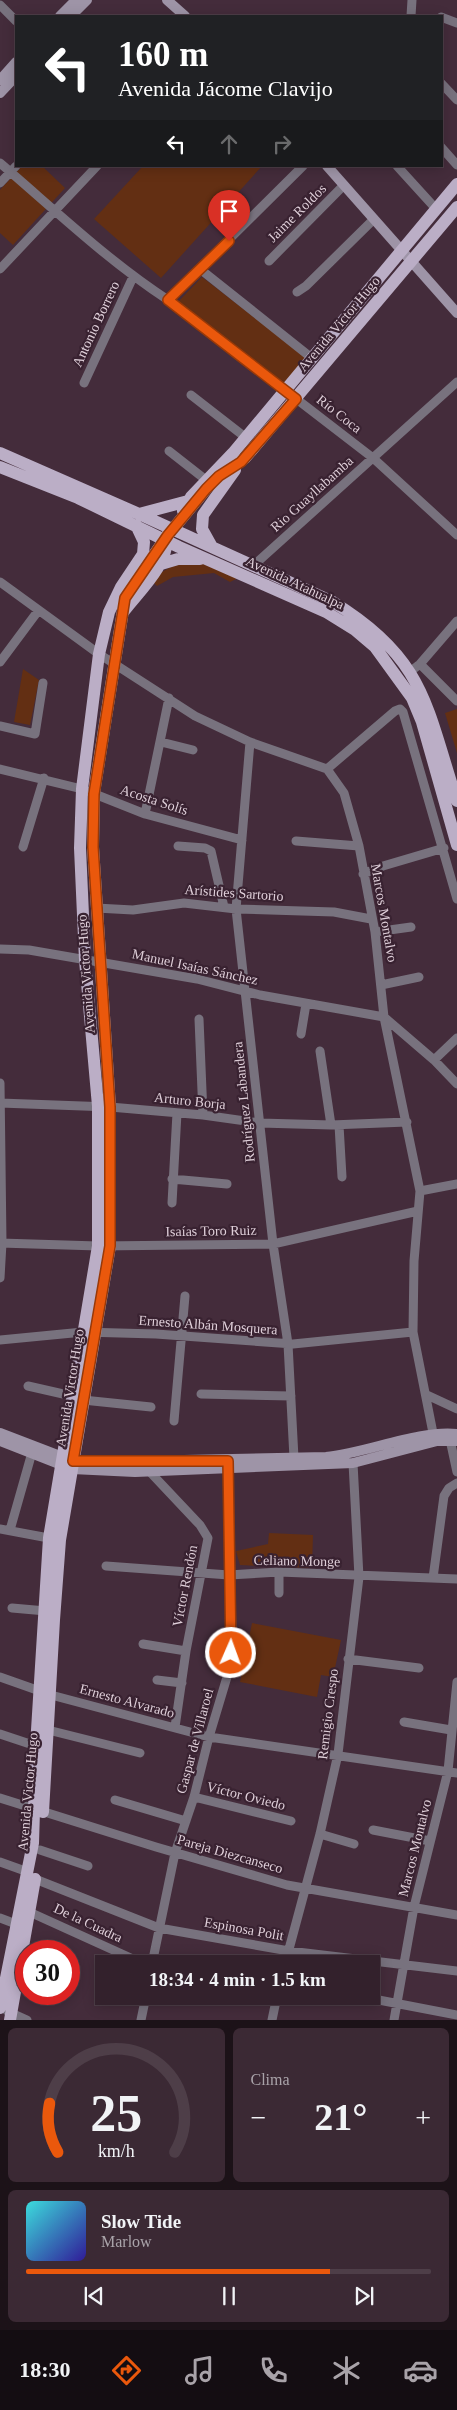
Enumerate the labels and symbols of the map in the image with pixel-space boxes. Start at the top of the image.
street label: Jaime Roldos [265,181,329,245]
pin [208,190,250,241]
street label: Avenida Victor Hugo [295,274,383,374]
street label: Antonio Borrero [70,279,122,369]
street label: Río Coca [314,392,365,437]
street label: Rio Guayllabamba [268,453,357,535]
street label: Avenida Atahualpa [243,554,347,613]
street label: Acosta Solís [118,782,190,818]
street label: Marcos Montalvo [368,862,400,964]
street label: Arístides Sartorio [184,882,284,904]
street label: Avenida Victor Hugo [74,914,98,1034]
street label: Manuel Isaías Sánchez [131,946,259,988]
street label: Rodríguez Labandera [230,1040,258,1163]
street label: Arturo Borja [153,1090,227,1112]
street label: Isaías Toro Ruiz [165,1223,257,1239]
street label: Ernesto Albán Mosquera [138,1313,279,1337]
street label: Avenida Victor Hugo [53,1328,87,1448]
street label: Víctor Rendón [170,1544,200,1628]
street label: Celiano Monge [254,1553,340,1569]
position arrow [204,1626,256,1678]
street label: Remigio Crespo [315,1668,341,1760]
street label: Ernesto Alvarado [78,1681,176,1721]
street label: Gaspar de Villaroel [174,1687,216,1795]
street label: Avenida Victor Hugo [15,1732,41,1852]
street label: Víctor Oviedo [205,1779,287,1813]
street label: Marcos Montalvo [396,1798,434,1898]
street label: Pareja Diezcanseco [175,1832,285,1876]
street label: De la Cuadra [51,1901,125,1946]
street label: Espinosa Polit [203,1915,285,1943]
speed limit sign: 30 [15,1940,80,2005]

